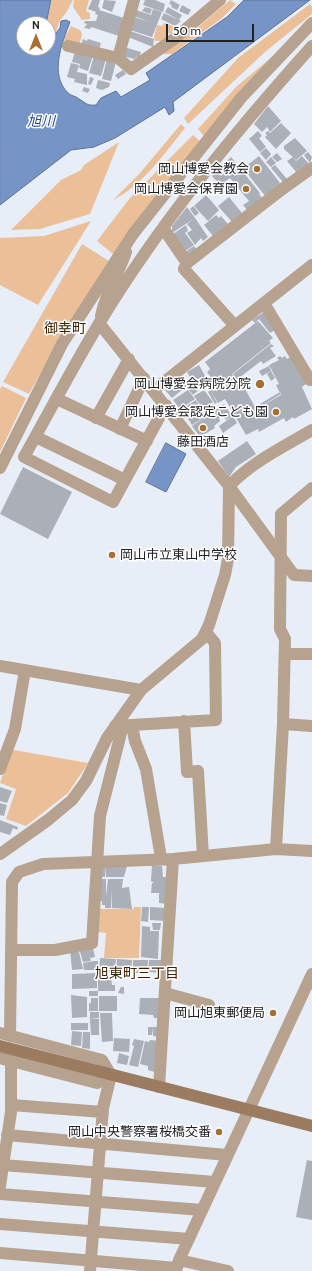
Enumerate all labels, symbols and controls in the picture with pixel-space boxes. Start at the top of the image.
north arrow [16,16,56,56]
scale bar [168,16,256,42]
text: N [32,18,40,32]
text: 50 m [173,23,201,38]
water label: 旭川 [27,114,55,130]
place label: 岡山博愛会教会 [158,161,249,177]
marker: 岡山博愛会教会 [252,164,262,174]
place label: 岡山博愛会保育園 [134,181,238,197]
marker: 岡山博愛会保育園 [241,184,251,194]
district label: 御幸町 [44,321,86,337]
place label: 岡山博愛会病院分院 [134,376,251,392]
marker: 岡山博愛会病院分院 [254,378,266,390]
place label: 岡山博愛会認定こども園 [125,404,268,420]
marker: 岡山博愛会認定こども園 [271,407,281,417]
marker: 藤田酒店 [198,423,208,433]
place label: 藤田酒店 [177,434,229,450]
place label: 岡山市立東山中学校 [120,547,237,563]
marker: 岡山市立東山中学校 [107,550,117,560]
district label: 旭東町三丁目 [95,966,179,982]
place label: 岡山旭東郵便局 [174,1005,265,1021]
marker: 岡山旭東郵便局 [268,1008,278,1018]
place label: 岡山中央警察署桜橋交番 [68,1124,211,1140]
marker: 岡山中央警察署桜橋交番 [214,1127,224,1137]

